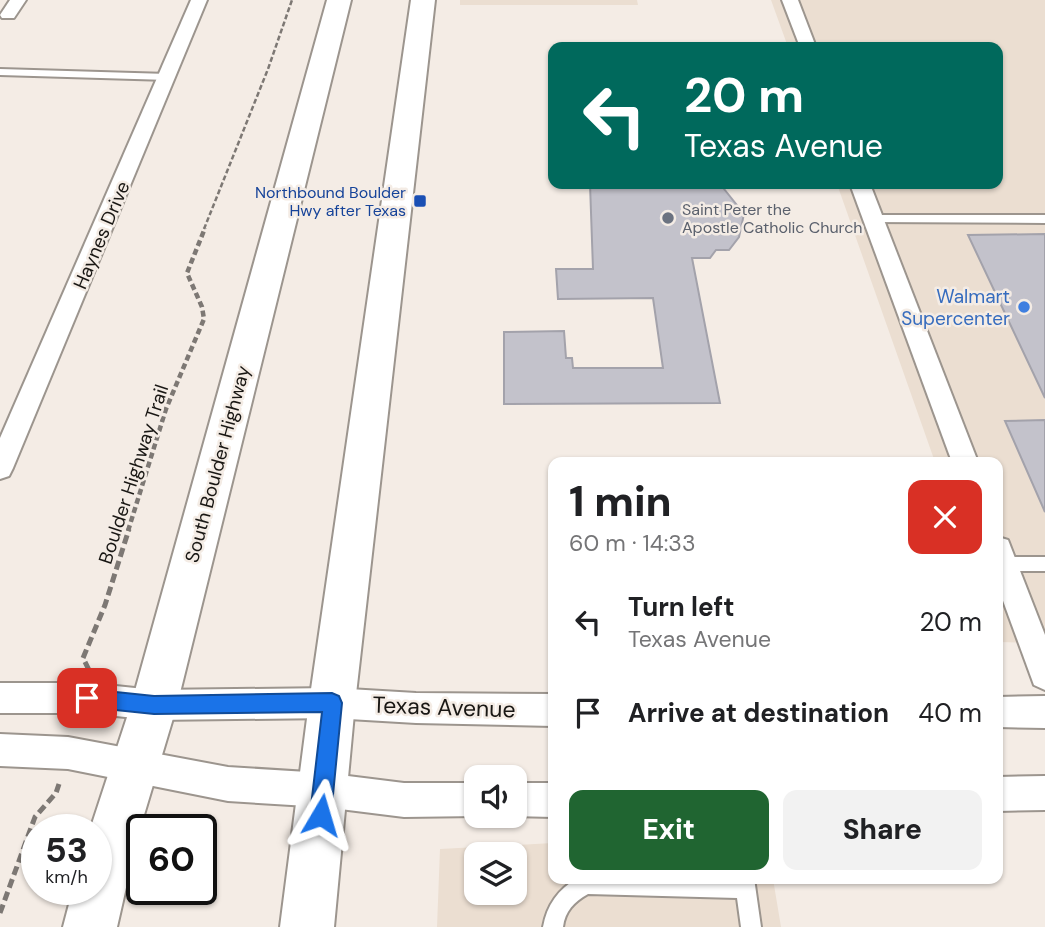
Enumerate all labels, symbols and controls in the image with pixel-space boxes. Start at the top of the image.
text: 20 m [684,63,804,127]
icon: left [569,70,660,161]
text: Texas Avenue [684,125,883,167]
street label: Haynes Drive [68,177,135,293]
place label: Northbound Boulder Hwy after Texas [255,182,406,221]
marker: Northbound Boulder Hwy after Texas [412,193,428,209]
place label: Saint Peter the Apostle Catholic Church [682,199,863,238]
marker: Saint Peter the Apostle Catholic Church [660,210,676,226]
place label: Walmart Supercenter [901,284,1010,331]
marker: Walmart Supercenter [1016,299,1032,315]
street label: South Boulder Highway [179,362,256,565]
street label: Boulder Highway Trail [93,381,174,567]
text: 1 min [569,474,672,529]
button: close [908,480,982,554]
text: 60 m · 14:33 [569,528,696,558]
text: Turn left [628,590,735,624]
icon: left [569,603,607,641]
text: 20 m [919,605,982,639]
text: Texas Avenue [628,624,771,654]
pin [57,668,117,728]
icon: arrive [68,679,106,717]
street label: Texas Avenue [372,690,516,724]
icon: arrive [569,694,607,732]
text: Arrive at destination [628,696,889,730]
text: 40 m [918,696,982,730]
map controls [464,765,527,905]
button: sound [464,765,527,828]
position arrow [284,778,358,852]
button: Exit [569,790,769,870]
button: Share [783,790,982,870]
speed limit sign: 60 [126,814,217,905]
text: 53 [45,827,88,873]
button: layers [464,842,527,905]
text: km/h [45,865,88,889]

